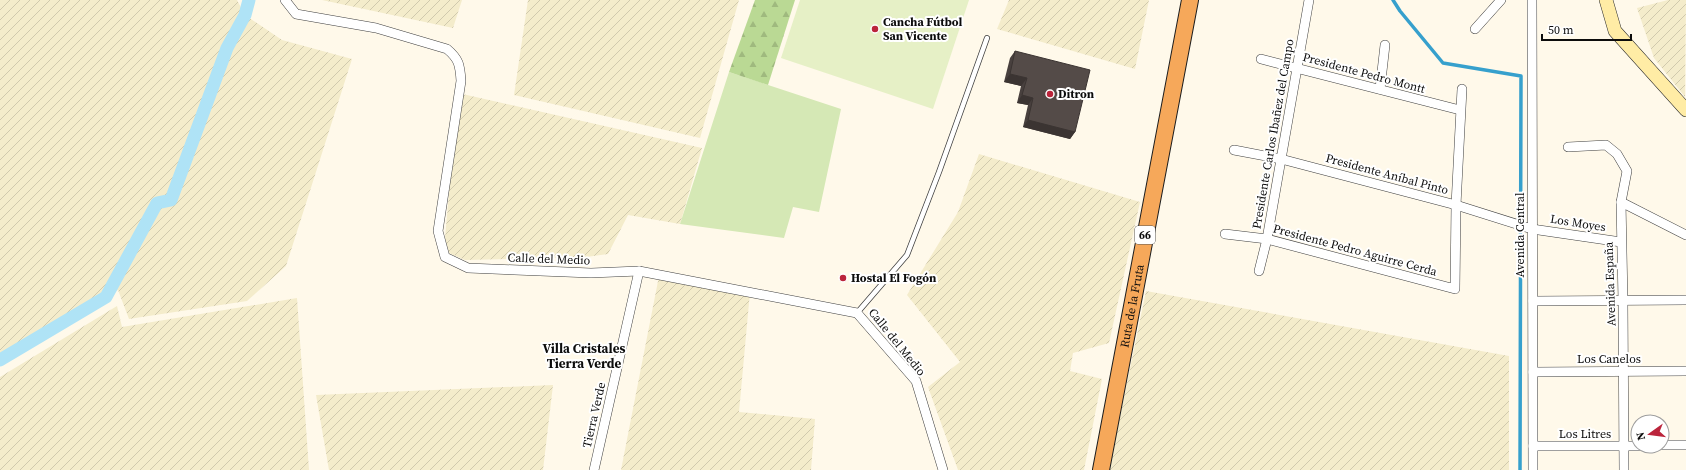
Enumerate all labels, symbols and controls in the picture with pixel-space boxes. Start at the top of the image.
place label: Cancha Fútbol San Vicente [883,14,963,44]
scale bar [1542,16,1631,42]
text: 50 m [1548,22,1574,38]
marker: Cancha Fútbol San Vicente [870,24,880,34]
street label: Presidente Carlos Ibañez del Campo [1248,37,1298,230]
street label: Presidente Pedro Montt [1301,49,1427,97]
place label: Ditron [1058,86,1095,102]
marker: Ditron [1045,89,1055,99]
street label: Presidente Aníbal Pinto [1324,150,1451,198]
street label: Avenida Central [1512,192,1528,278]
street label: Los Moyes [1549,211,1607,235]
street label: Presidente Pedro Aguirre Cerda [1271,220,1440,280]
road number: 66 [1135,226,1155,244]
street label: Avenida España [1601,241,1619,326]
street label: Calle del Medio [507,250,591,268]
street label: Ruta de la Fruta [1116,262,1148,349]
place label: Hostal El Fogón [851,270,937,286]
marker: Hostal El Fogón [838,273,848,283]
street label: Calle del Medio [865,305,929,379]
district label: Villa Cristales Tierra Verde [543,340,625,372]
street label: Los Canelos [1577,351,1641,367]
street label: Tierra Verde [579,381,609,449]
north arrow [1630,414,1670,454]
street label: Los Litres [1559,426,1611,442]
text: N [1633,431,1649,442]

